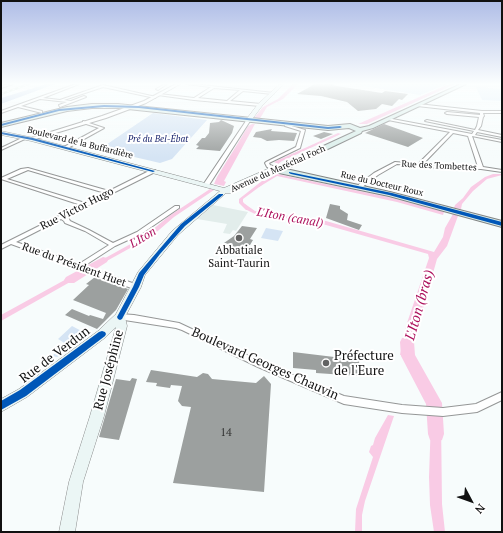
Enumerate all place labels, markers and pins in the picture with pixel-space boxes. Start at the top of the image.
marker: Abbatiale Saint-Taurin [234,233,244,243]
place label: Abbatiale Saint-Taurin [208,244,270,270]
place label: Préfecture de l'Eure [334,348,394,379]
marker: Préfecture de l'Eure [321,358,331,368]

